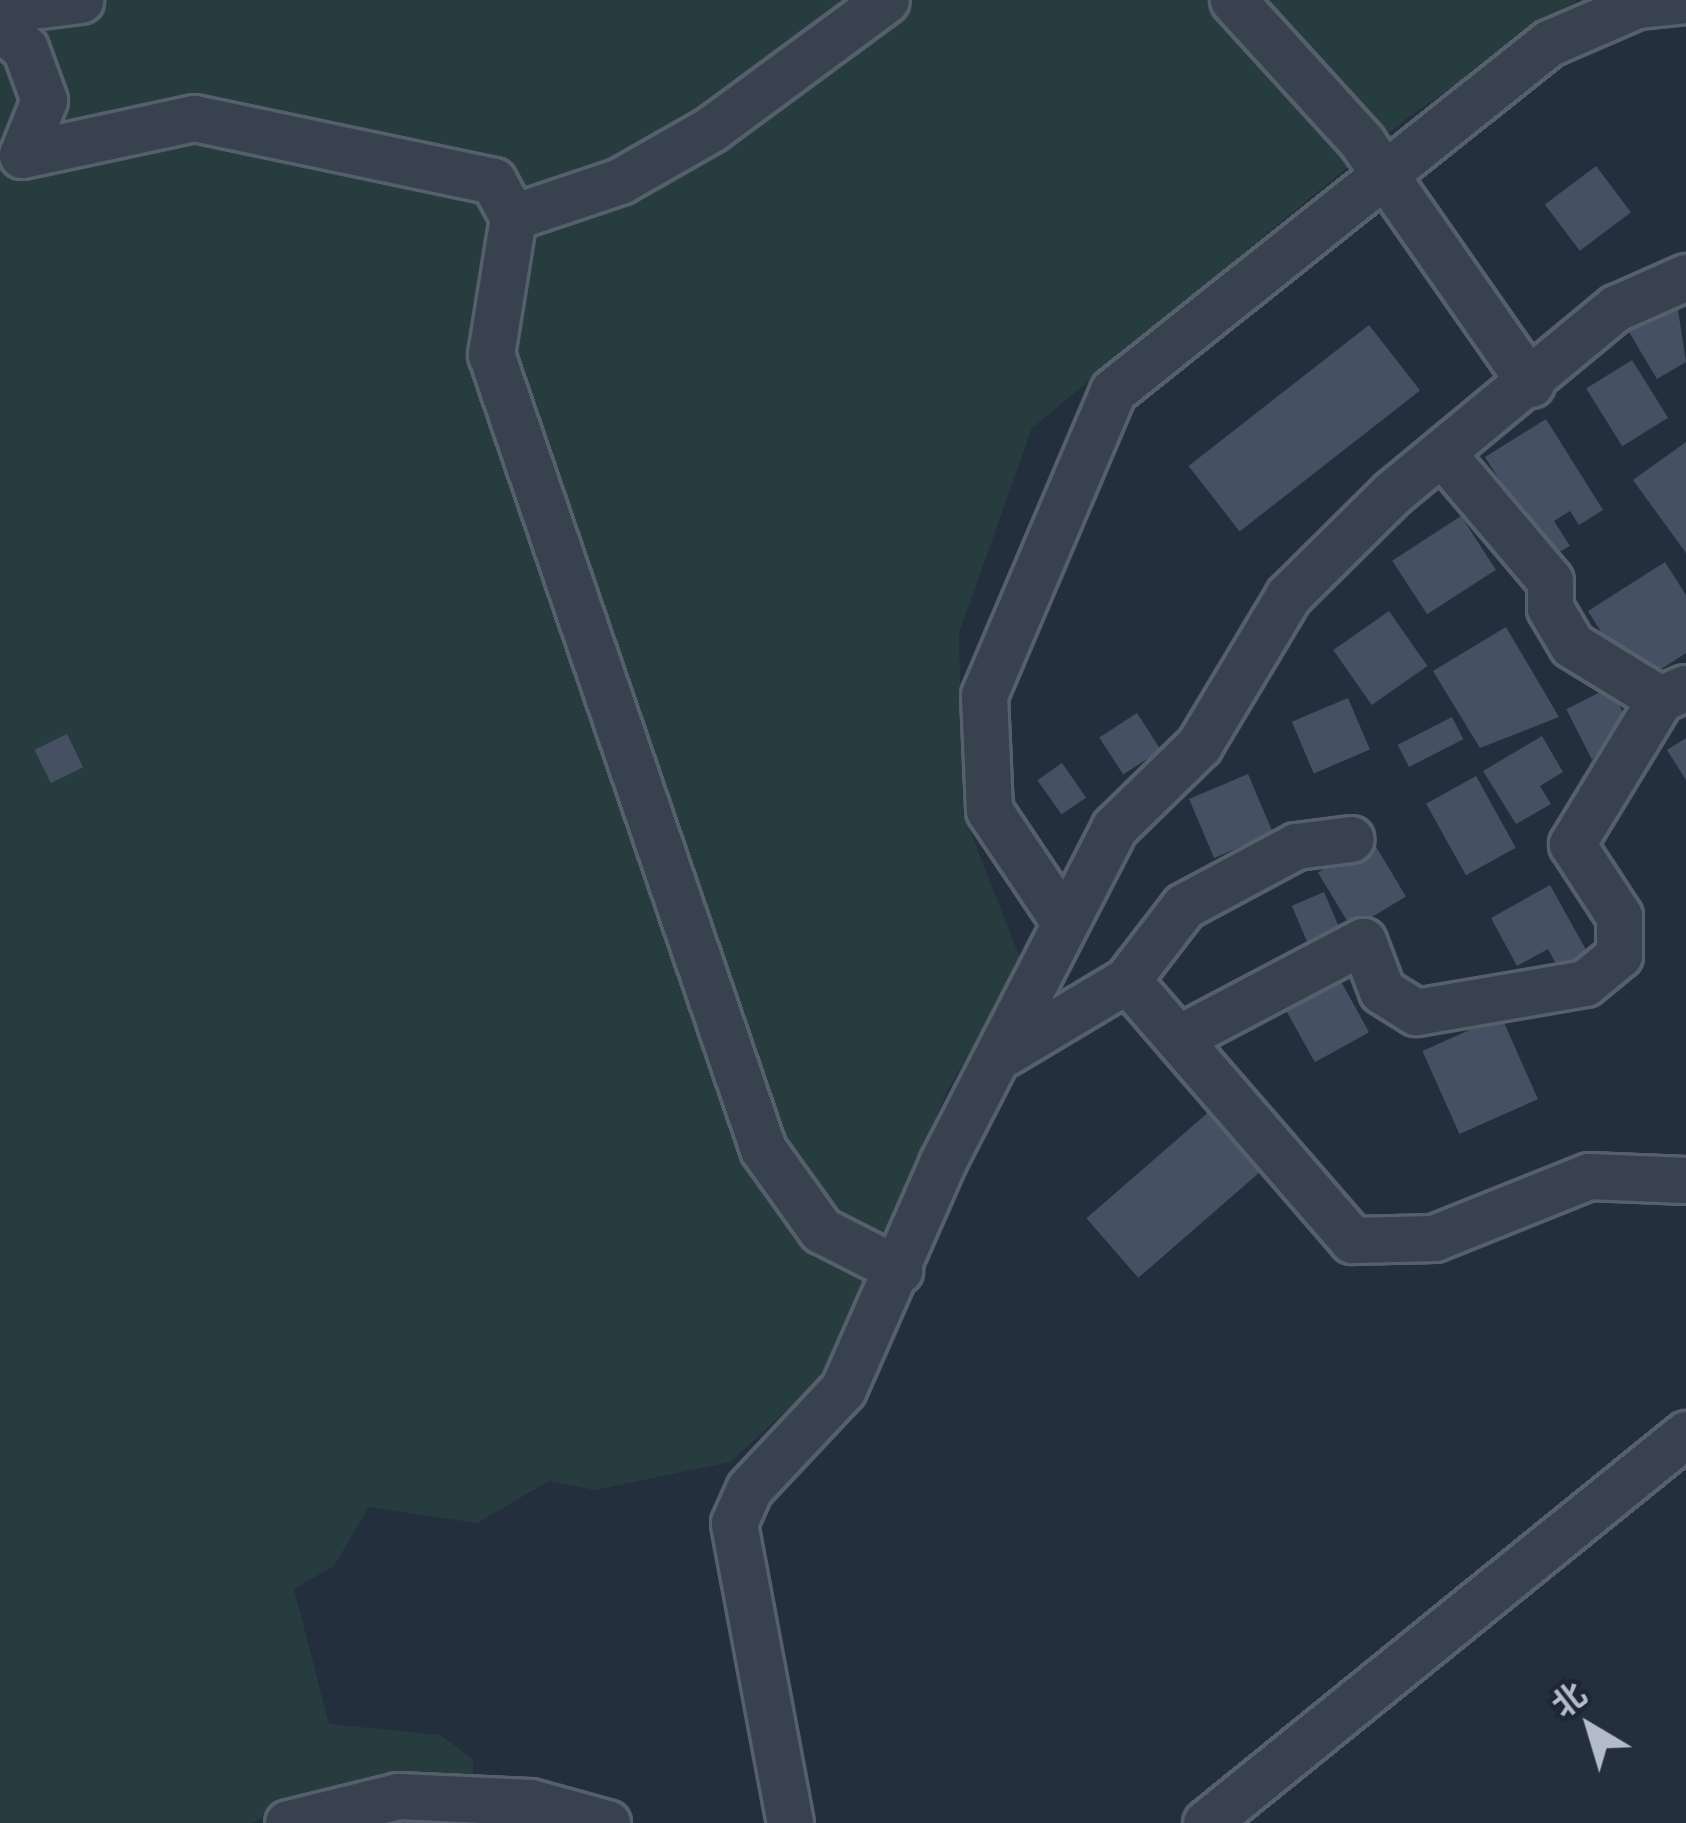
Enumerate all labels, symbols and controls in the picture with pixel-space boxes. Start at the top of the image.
north arrow [1530,1667,1650,1787]
text: 北 [1543,1673,1593,1725]

